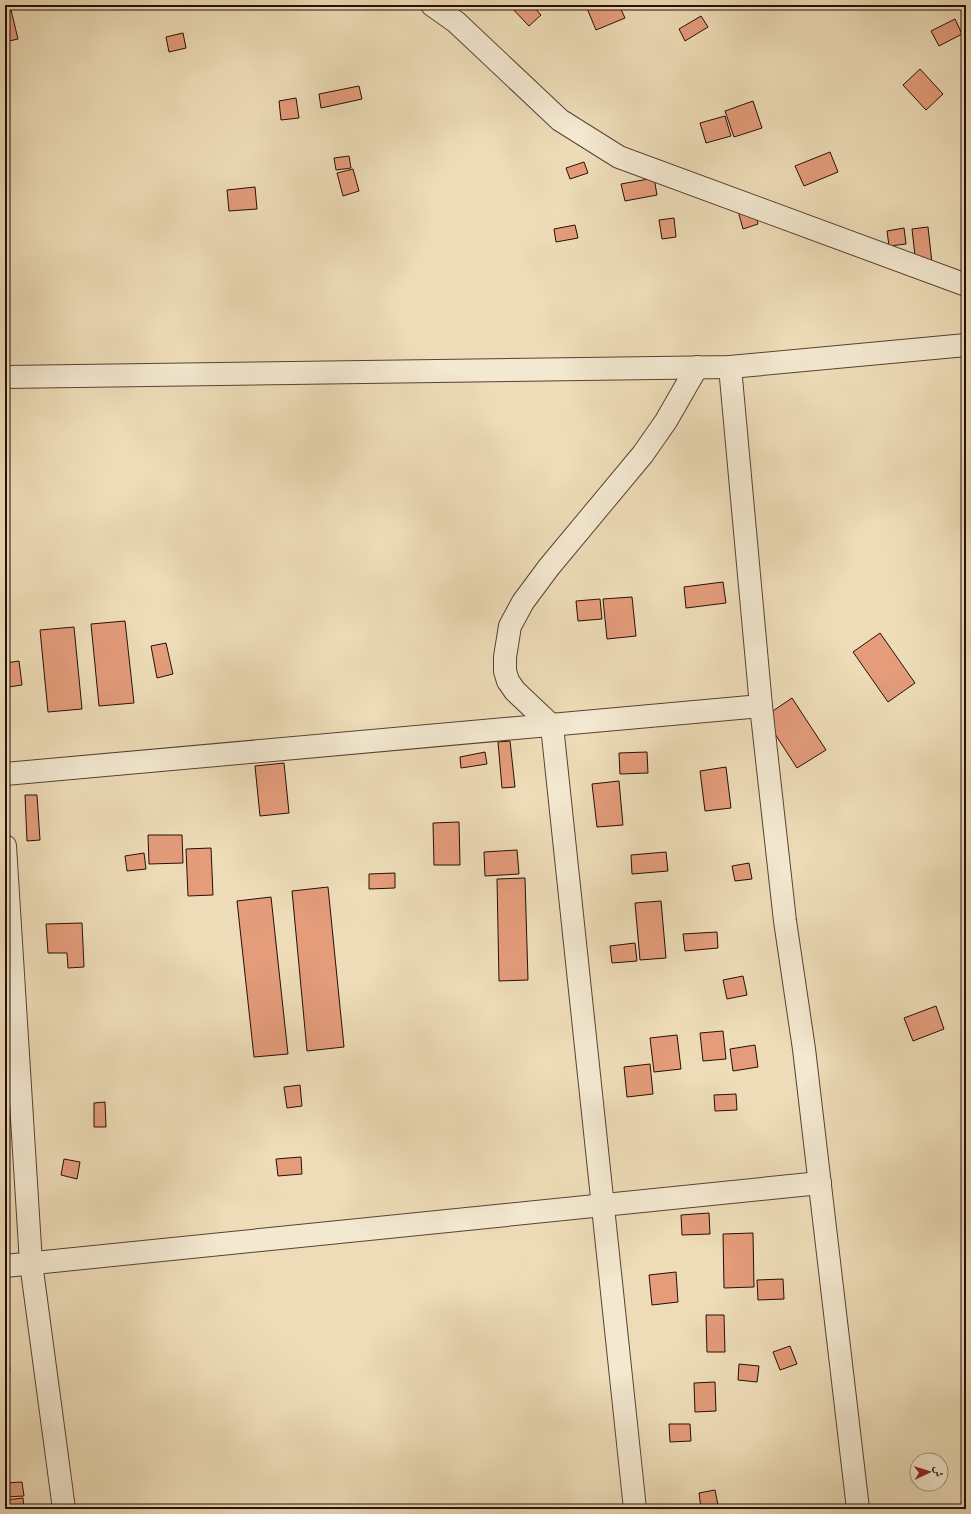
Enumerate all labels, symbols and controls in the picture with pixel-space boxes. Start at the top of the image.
north arrow [909,1452,949,1492]
text: ش [932,1465,945,1477]

